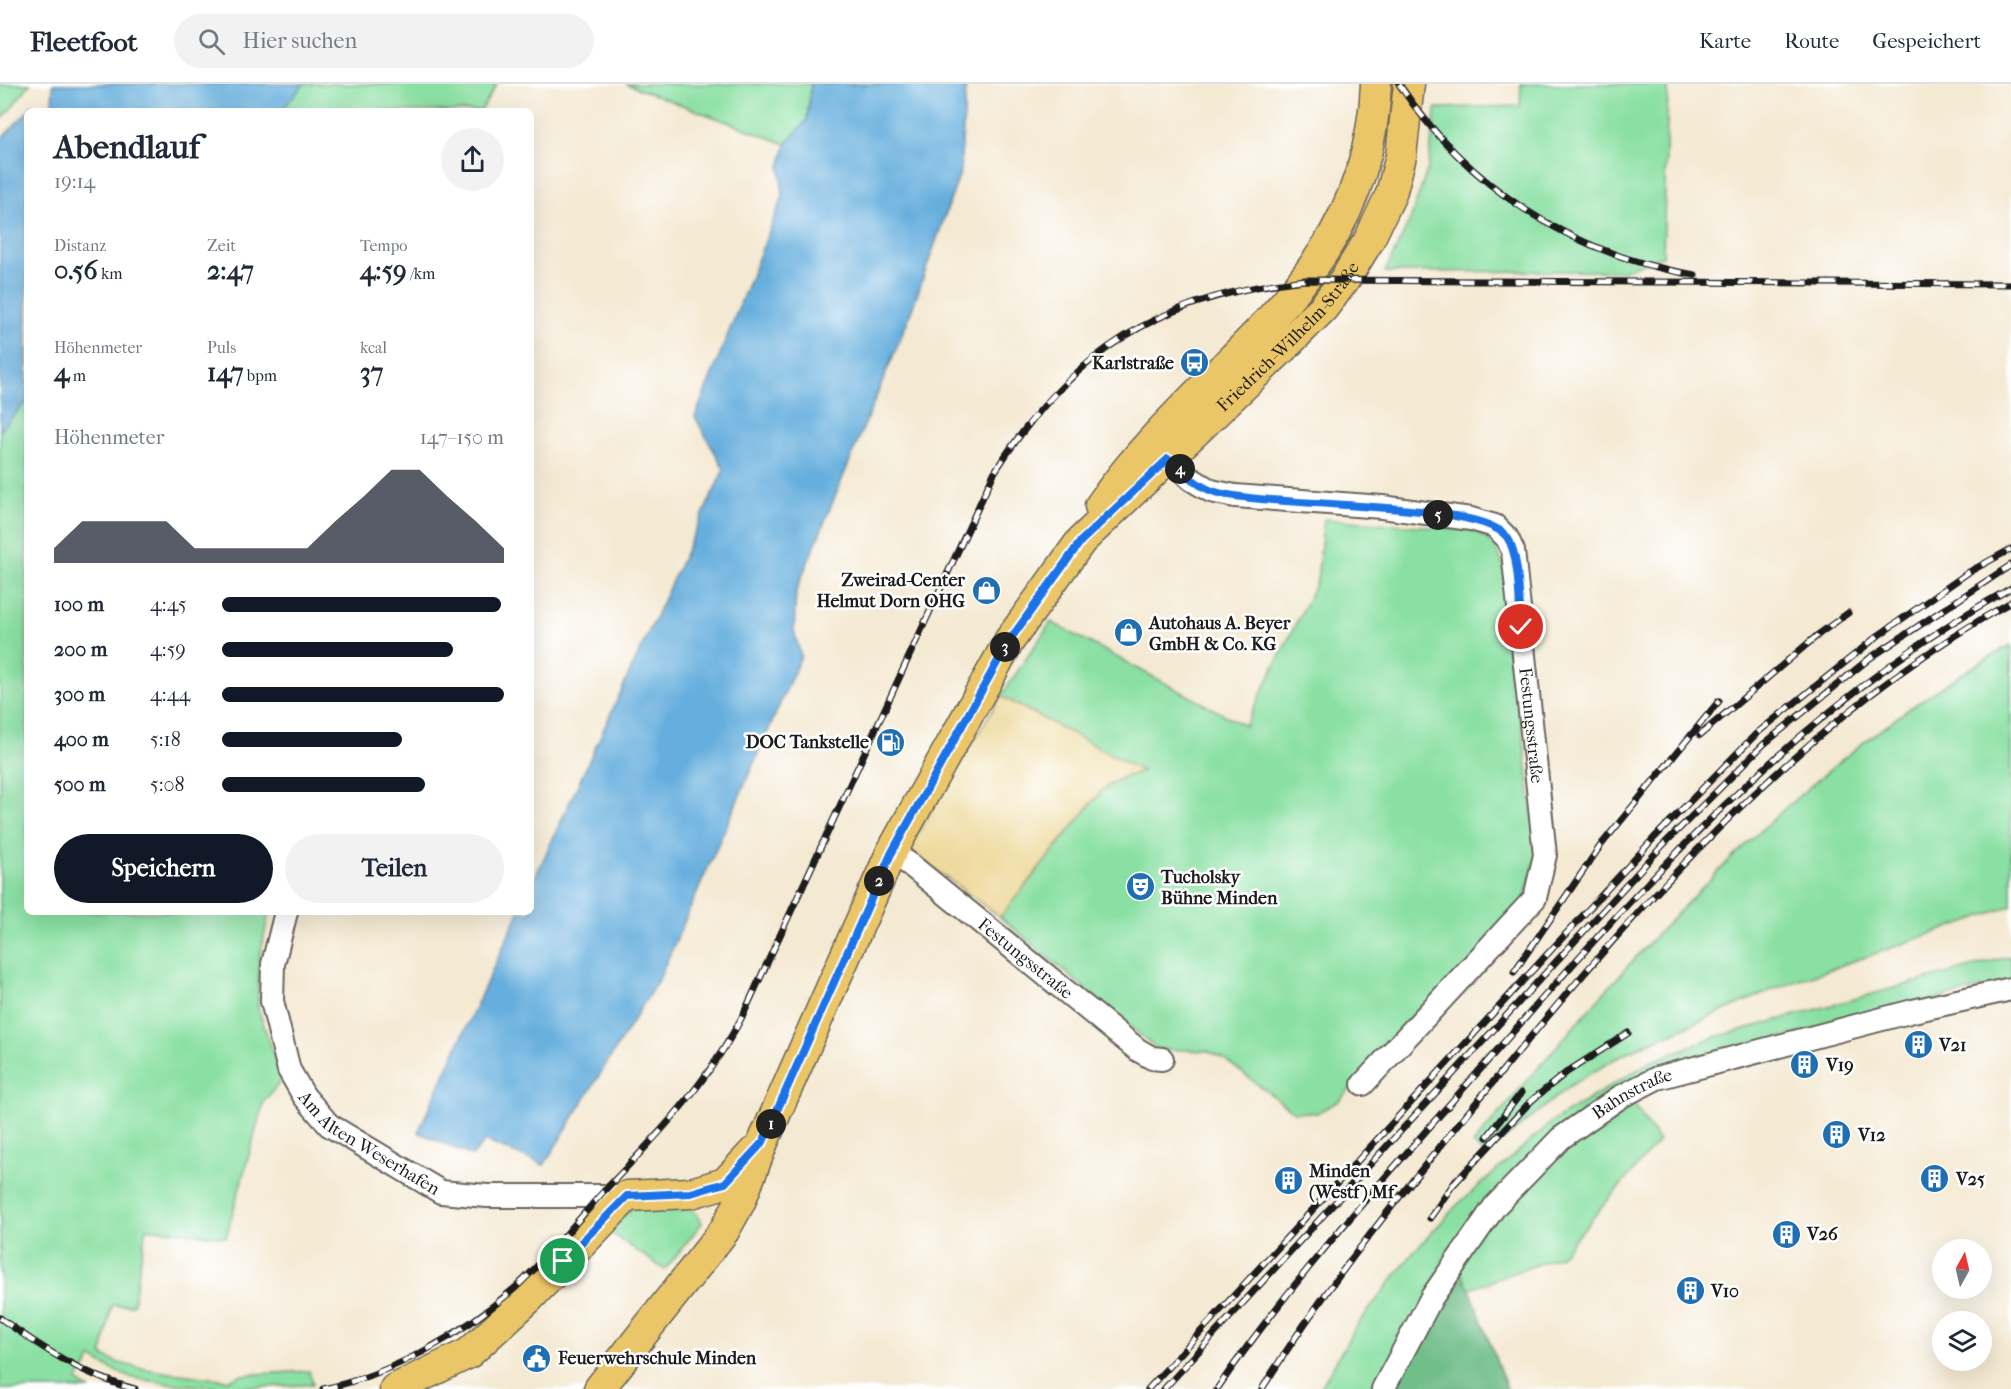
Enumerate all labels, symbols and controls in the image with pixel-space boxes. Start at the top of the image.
search box [174,14,594,68]
text: Fleetfoot [30,25,138,58]
icon: search [195,25,228,58]
text: Hier suchen [243,28,357,54]
text: Karte [1699,29,1751,53]
text: Route [1784,29,1839,53]
text: Gespeichert [1872,29,1981,53]
text: Abendlauf [54,128,200,167]
button: share [441,128,504,191]
text: 19:14 [54,170,95,193]
text: Distanz [54,236,106,255]
text: Zeit [207,236,236,255]
text: Tempo [360,236,407,255]
text: 0.56 [54,255,98,286]
text: 2:47 [207,255,254,286]
text: 4:59 [360,255,407,286]
street label: Friedrich-Wilhelm-Straße [1213,258,1364,416]
text: km [98,264,123,283]
text: /km [407,264,435,283]
text: Höhenmeter [54,338,142,357]
text: Puls [207,338,236,357]
text: kcal [360,338,387,357]
bus stop icon: Karlstraße [1179,347,1211,379]
place label: Karlstraße [1092,353,1174,374]
text: 4 [54,357,69,388]
text: 147 [207,357,243,388]
text: 37 [360,357,383,388]
text: m [69,366,86,385]
text: bpm [243,366,277,385]
text: Höhenmeter [54,426,164,449]
text: 147–150 m [420,426,504,449]
pin: 4 [1165,454,1195,484]
text: 4 [1175,459,1185,478]
pin: 5 [1423,500,1453,530]
text: 5 [1435,505,1441,524]
place label: Zweirad-Center Helmut Dorn OHG [816,570,965,612]
shop icon: Zweirad-Center Helmut Dorn OHG [970,574,1002,606]
text: 100 m [54,593,104,616]
text: 4:45 [150,593,187,616]
pin [1495,601,1546,652]
icon: check [1504,610,1537,643]
place label: Autohaus A. Beyer GmbH & Co. KG [1148,613,1291,655]
shop icon: Autohaus A. Beyer GmbH & Co. KG [1112,617,1144,649]
pin: 3 [990,632,1020,662]
text: 3 [1002,637,1008,656]
text: 200 m [54,638,107,661]
text: 4:59 [150,638,186,661]
street label: Festungsstraße [1514,666,1547,784]
text: 300 m [54,683,105,706]
text: 4:44 [150,683,190,706]
fuel station icon: DOC Tankstelle [874,726,906,758]
text: 400 m [54,728,109,751]
text: 5:18 [150,728,181,751]
place label: DOC Tankstelle [746,732,869,753]
text: 500 m [54,773,106,796]
text: 5:08 [150,773,185,796]
button: Speichern [54,834,273,903]
button: Teilen [285,834,504,903]
pin: 2 [864,866,894,896]
place label: Tucholsky Bühne Minden [1160,867,1278,909]
text: 2 [875,871,883,890]
theatre icon: Tucholsky Bühne Minden [1124,871,1156,903]
street label: Festungsstraße [973,914,1077,1004]
building icon: V21 [1902,1029,1934,1061]
place label: V21 [1938,1035,1966,1056]
building icon: V19 [1789,1049,1821,1081]
place label: V19 [1825,1055,1854,1076]
street label: Bahnstraße [1588,1064,1674,1124]
street label: Am Alten Weserhafen [293,1086,444,1200]
pin: 1 [756,1109,786,1139]
text: 1 [768,1114,774,1133]
building icon: V12 [1821,1119,1853,1151]
place label: V12 [1857,1125,1885,1146]
place label: Minden (Westf) Mf [1308,1161,1398,1203]
building icon: V25 [1919,1163,1951,1195]
building icon: Minden (Westf) Mf [1272,1165,1304,1197]
place label: V25 [1955,1169,1985,1190]
building icon: V26 [1770,1218,1802,1250]
place label: V26 [1806,1224,1839,1245]
pin [537,1235,588,1286]
north arrow [1932,1239,1992,1299]
map controls [1932,1239,1992,1371]
icon: arrive [546,1244,579,1277]
building icon: V10 [1674,1275,1706,1307]
place label: V10 [1710,1281,1739,1302]
button: layers [1932,1311,1992,1371]
public building icon: Feuerwehrschule Minden [521,1342,553,1374]
place label: Feuerwehrschule Minden [557,1348,757,1369]

